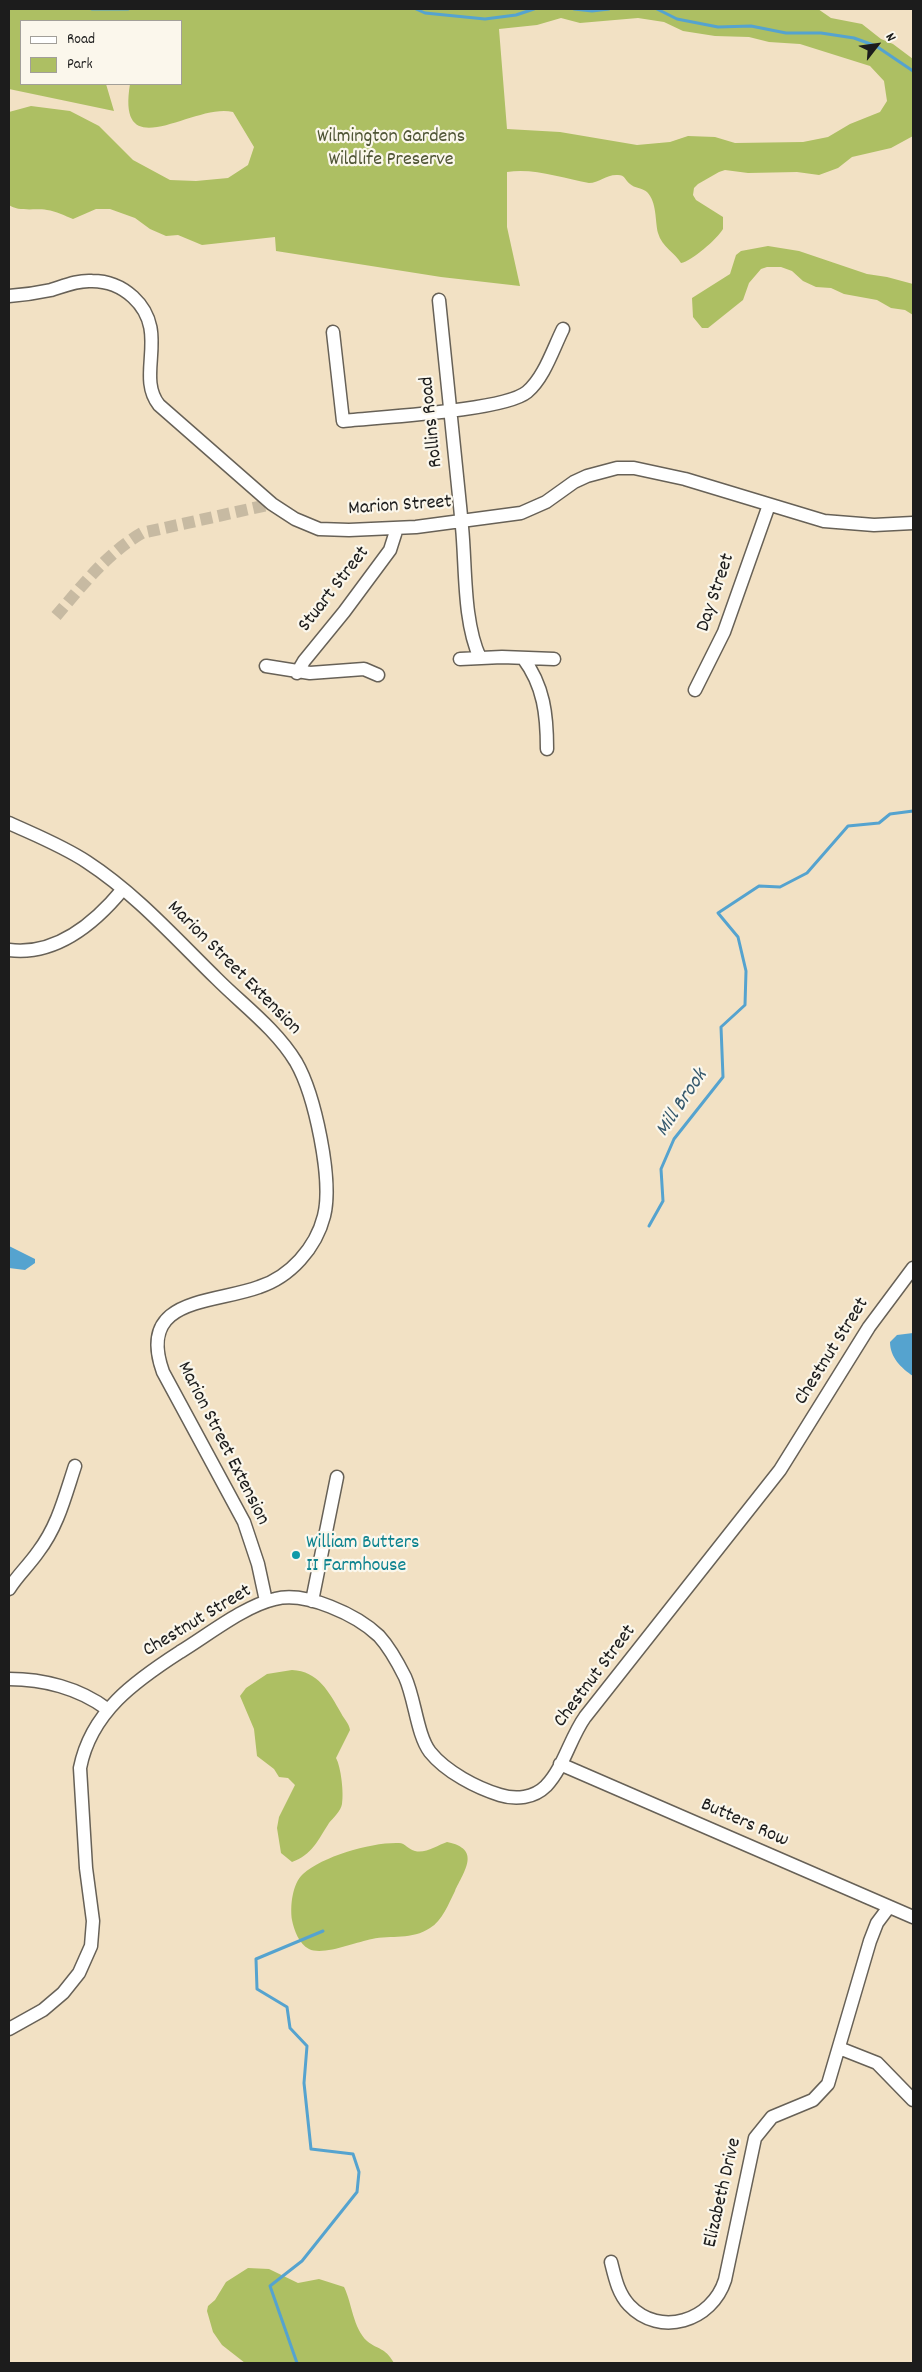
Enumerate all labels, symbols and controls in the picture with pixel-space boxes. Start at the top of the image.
legend [20,20,182,85]
north arrow [852,20,902,70]
text: Road [67,29,95,51]
text: N [880,29,900,45]
text: Park [67,54,93,76]
park label: Wilmington Gardens Wildlife Preserve [317,126,465,173]
street label: Rollins Road [416,375,450,469]
street label: Marion Street [348,491,452,523]
street label: Stuart Street [294,542,376,638]
street label: Day Street [692,551,742,635]
street label: Marion Street Extension [161,897,305,1041]
water label: Mill Brook [651,1065,715,1143]
street label: Chestnut Street [790,1294,876,1410]
street label: Marion Street Extension [170,1358,274,1530]
place label: William Butters II Farmhouse [306,1532,420,1579]
marker: William Butters II Farmhouse [290,1549,302,1561]
street label: Chestnut Street [140,1580,256,1664]
street label: Chestnut Street [550,1621,642,1733]
street label: Butters Row [696,1794,792,1854]
street label: Elizabeth Drive [700,2136,748,2250]

